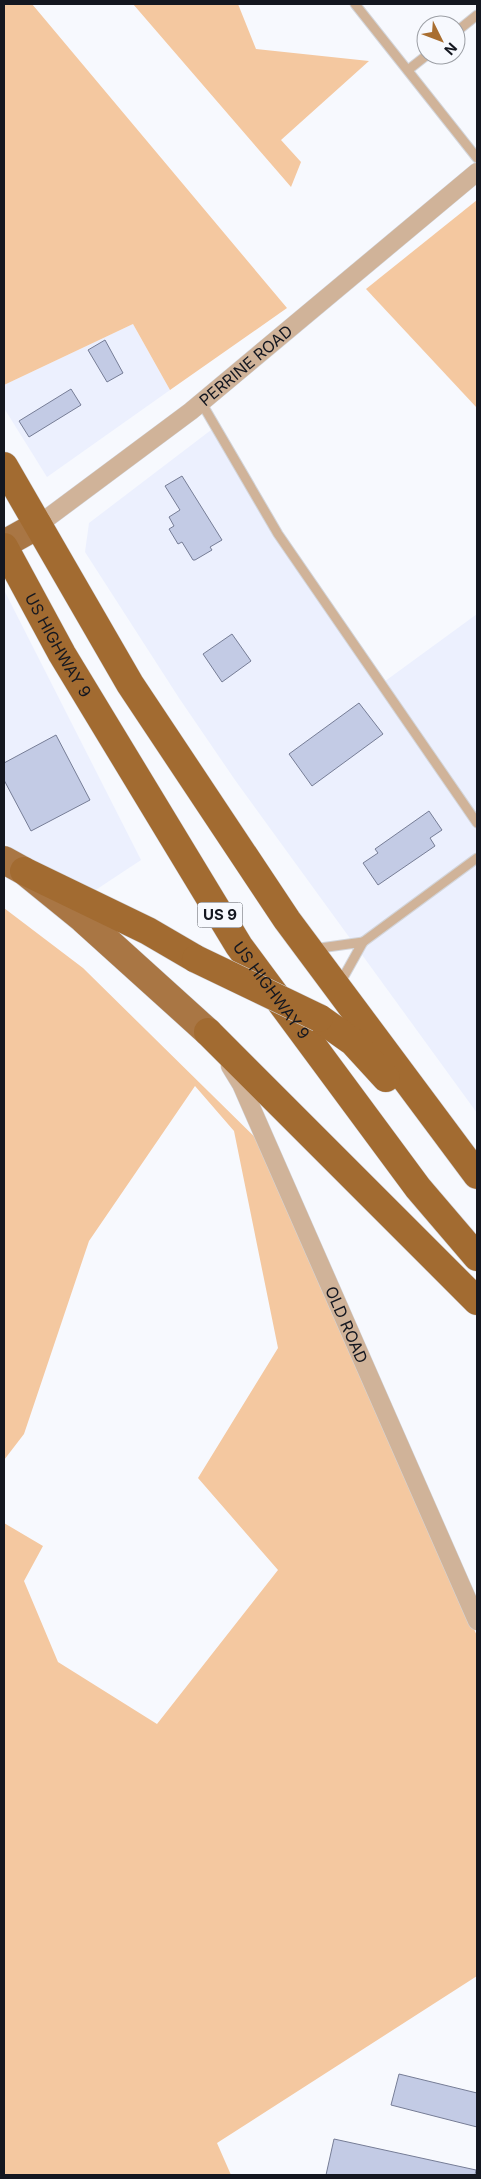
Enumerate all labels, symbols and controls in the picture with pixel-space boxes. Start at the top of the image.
north arrow [416,15,466,65]
text: N [441,39,461,59]
street label: PERRINE ROAD [195,321,296,410]
street label: US HIGHWAY 9 [21,589,96,701]
road number: US 9 [198,902,242,928]
street label: US HIGHWAY 9 [229,937,314,1043]
street label: OLD ROAD [321,1283,372,1366]

